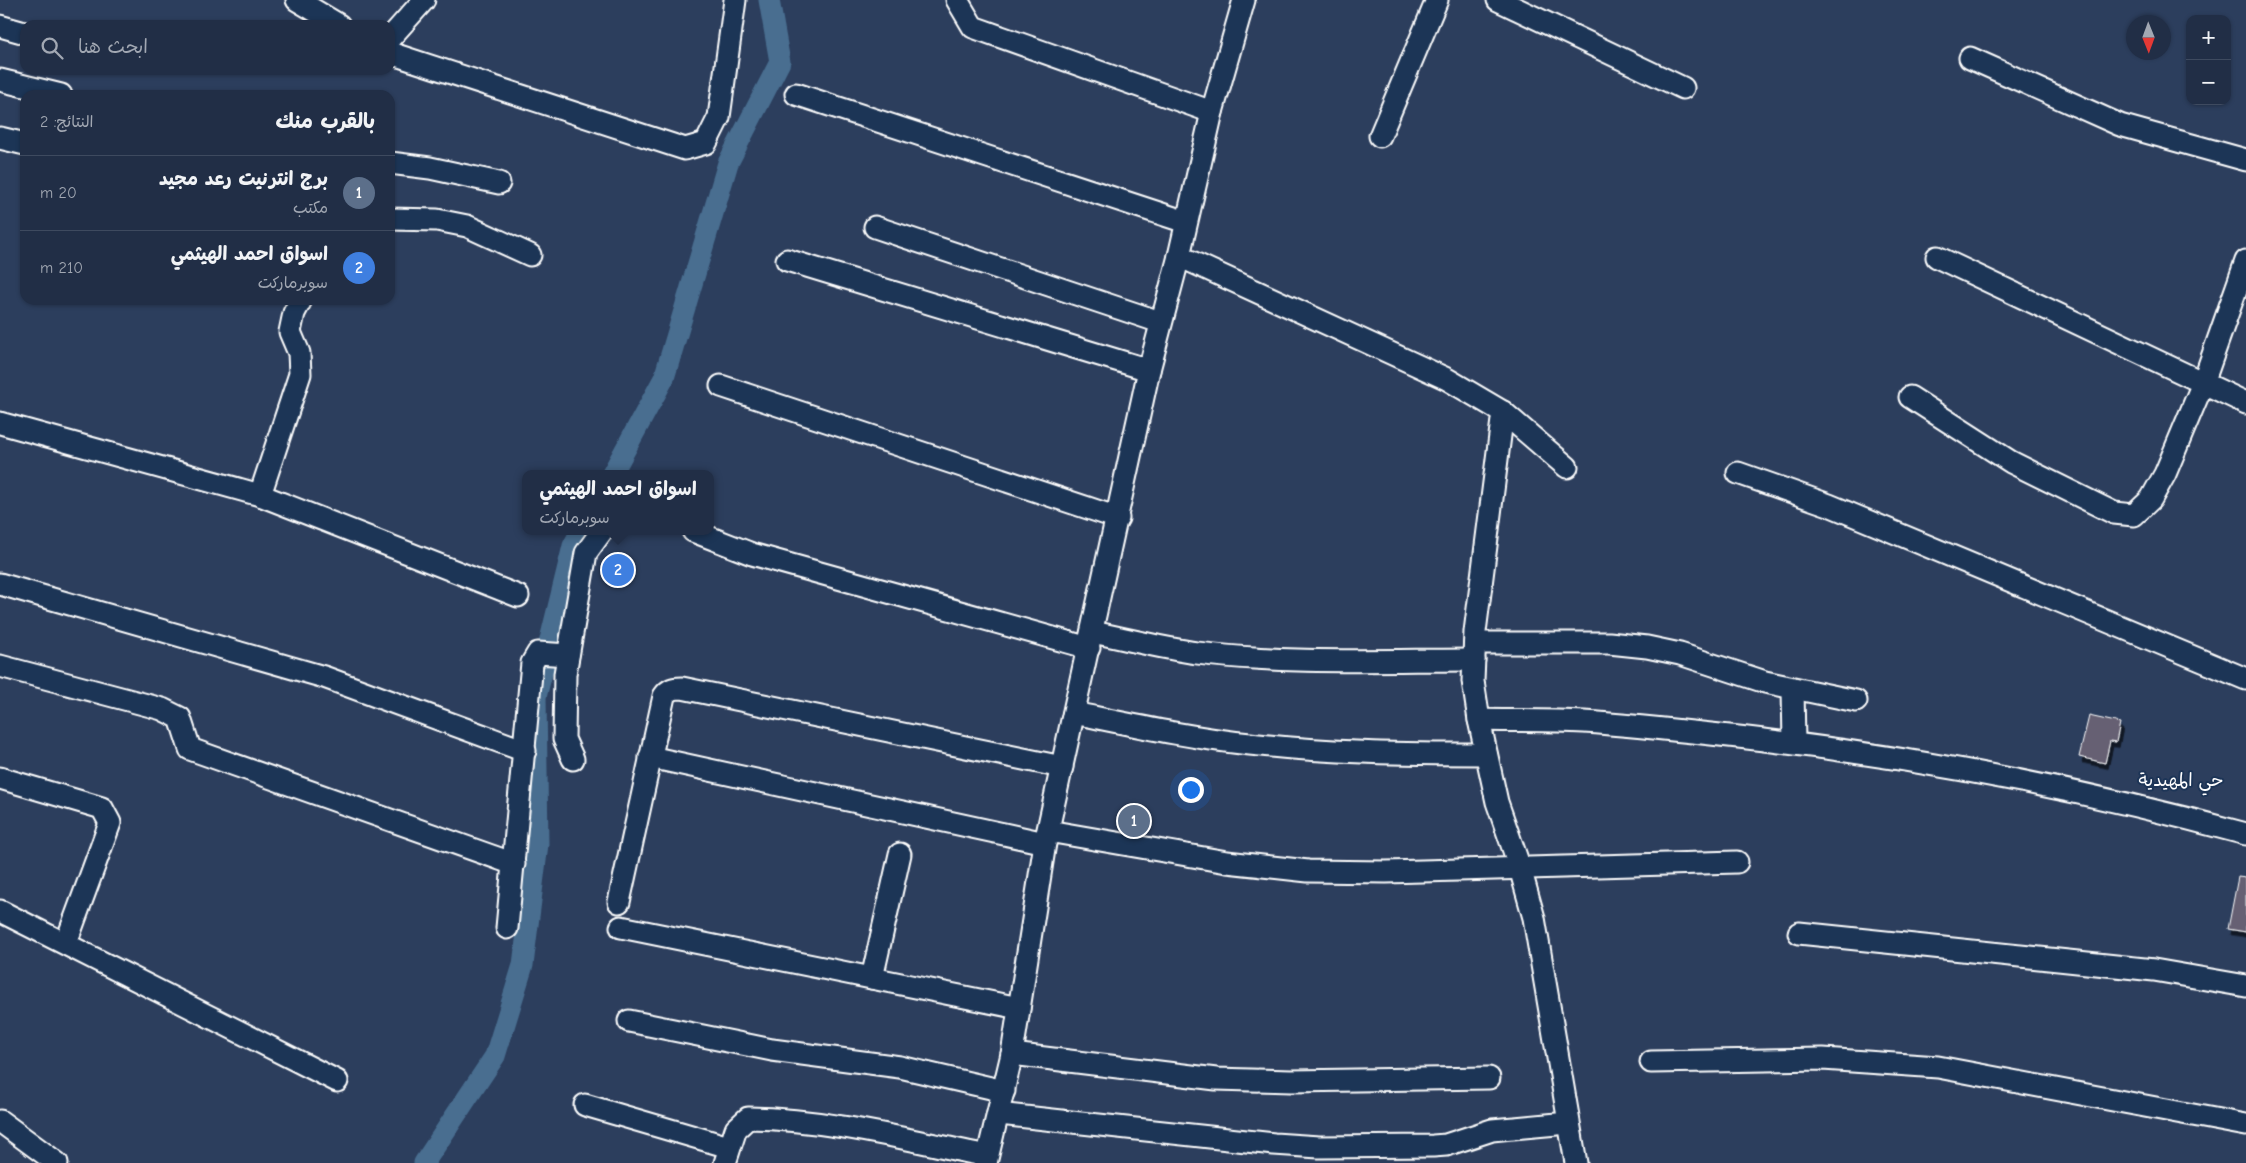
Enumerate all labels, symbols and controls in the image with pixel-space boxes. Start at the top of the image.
north arrow [2126,15,2171,60]
map controls [2186,15,2231,105]
button: + [2186,15,2231,60]
search box [20,20,395,75]
icon: search [38,34,66,62]
text: ابحث هنا [78,36,148,58]
button: − [2186,60,2231,105]
text: بالقرب منك [275,109,375,133]
text: النتائج: 2 [40,113,94,131]
text: برج انترنيت رعد مجيد [159,168,328,190]
text: 20 m [40,184,77,202]
text: 1 [356,184,362,202]
text: مكتب [293,199,328,217]
text: اسواق احمد الهيثمي [171,243,328,265]
text: 210 m [40,259,83,277]
text: 2 [355,259,363,277]
text: سوبرماركت [258,274,328,292]
popup [522,470,714,535]
text: اسواق احمد الهيثمي [539,478,697,500]
text: سوبرماركت [539,509,610,527]
pin: 2 [602,551,634,589]
district label: حي المهيدية [2139,770,2223,796]
your location [1178,777,1204,803]
pin: 1 [1118,802,1150,840]

